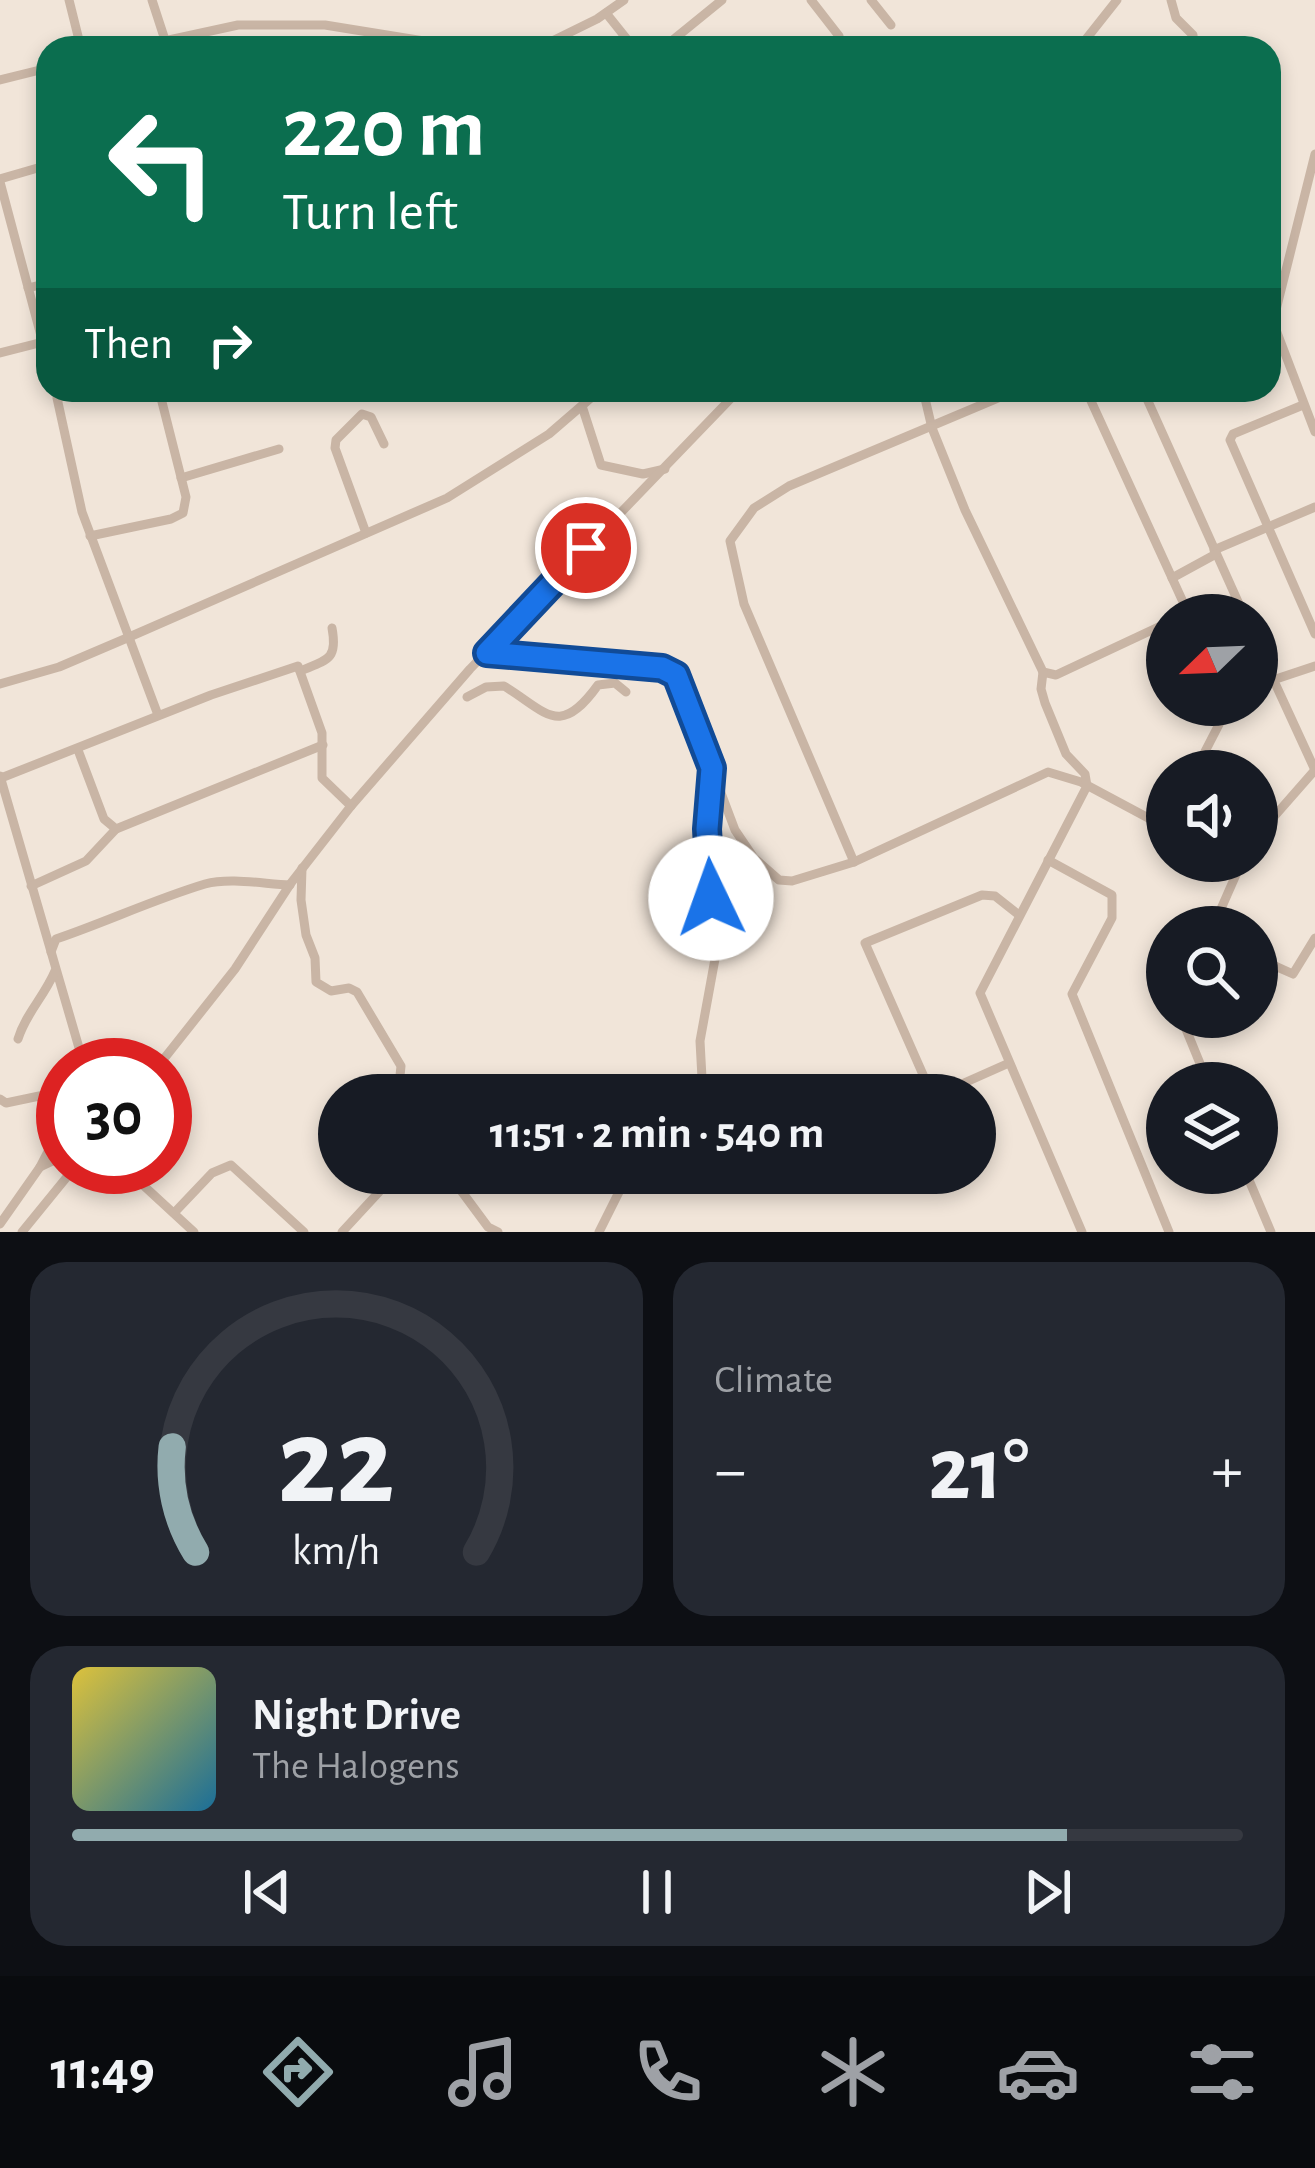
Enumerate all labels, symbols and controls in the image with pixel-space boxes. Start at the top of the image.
icon: left [84,84,240,240]
text: 220 m [282,88,485,172]
text: Turn left [282,186,458,240]
icon: right [197,312,263,378]
text: Then [84,322,173,367]
pin [535,497,637,599]
icon: arrive [553,515,619,581]
north arrow [1146,594,1278,726]
map controls [1146,594,1278,1194]
button: sound [1146,750,1278,882]
position arrow [648,835,774,961]
button: search [1146,906,1278,1038]
speed limit sign: 30 [36,1038,192,1194]
button: layers [1146,1062,1278,1194]
text: 11:51 · 2 min · 540 m [490,1111,824,1156]
text: Climate [715,1361,833,1400]
text: 22 [277,1401,395,1526]
text: 21° [928,1426,1029,1516]
text: − [715,1438,746,1504]
text: + [1211,1438,1243,1504]
text: km/h [292,1530,380,1573]
text: Night Drive [252,1693,461,1738]
text: The Halogens [252,1747,460,1786]
icon: previous [234,1859,300,1925]
icon: pause [624,1859,690,1925]
icon: next [1015,1859,1081,1925]
icon: directions [256,2030,340,2114]
icon: music [441,2030,525,2114]
icon: phone [626,2030,710,2114]
icon: climate [811,2030,895,2114]
icon: car [996,2030,1080,2114]
icon: filters [1180,2030,1264,2114]
text: 11:49 [50,2045,155,2099]

